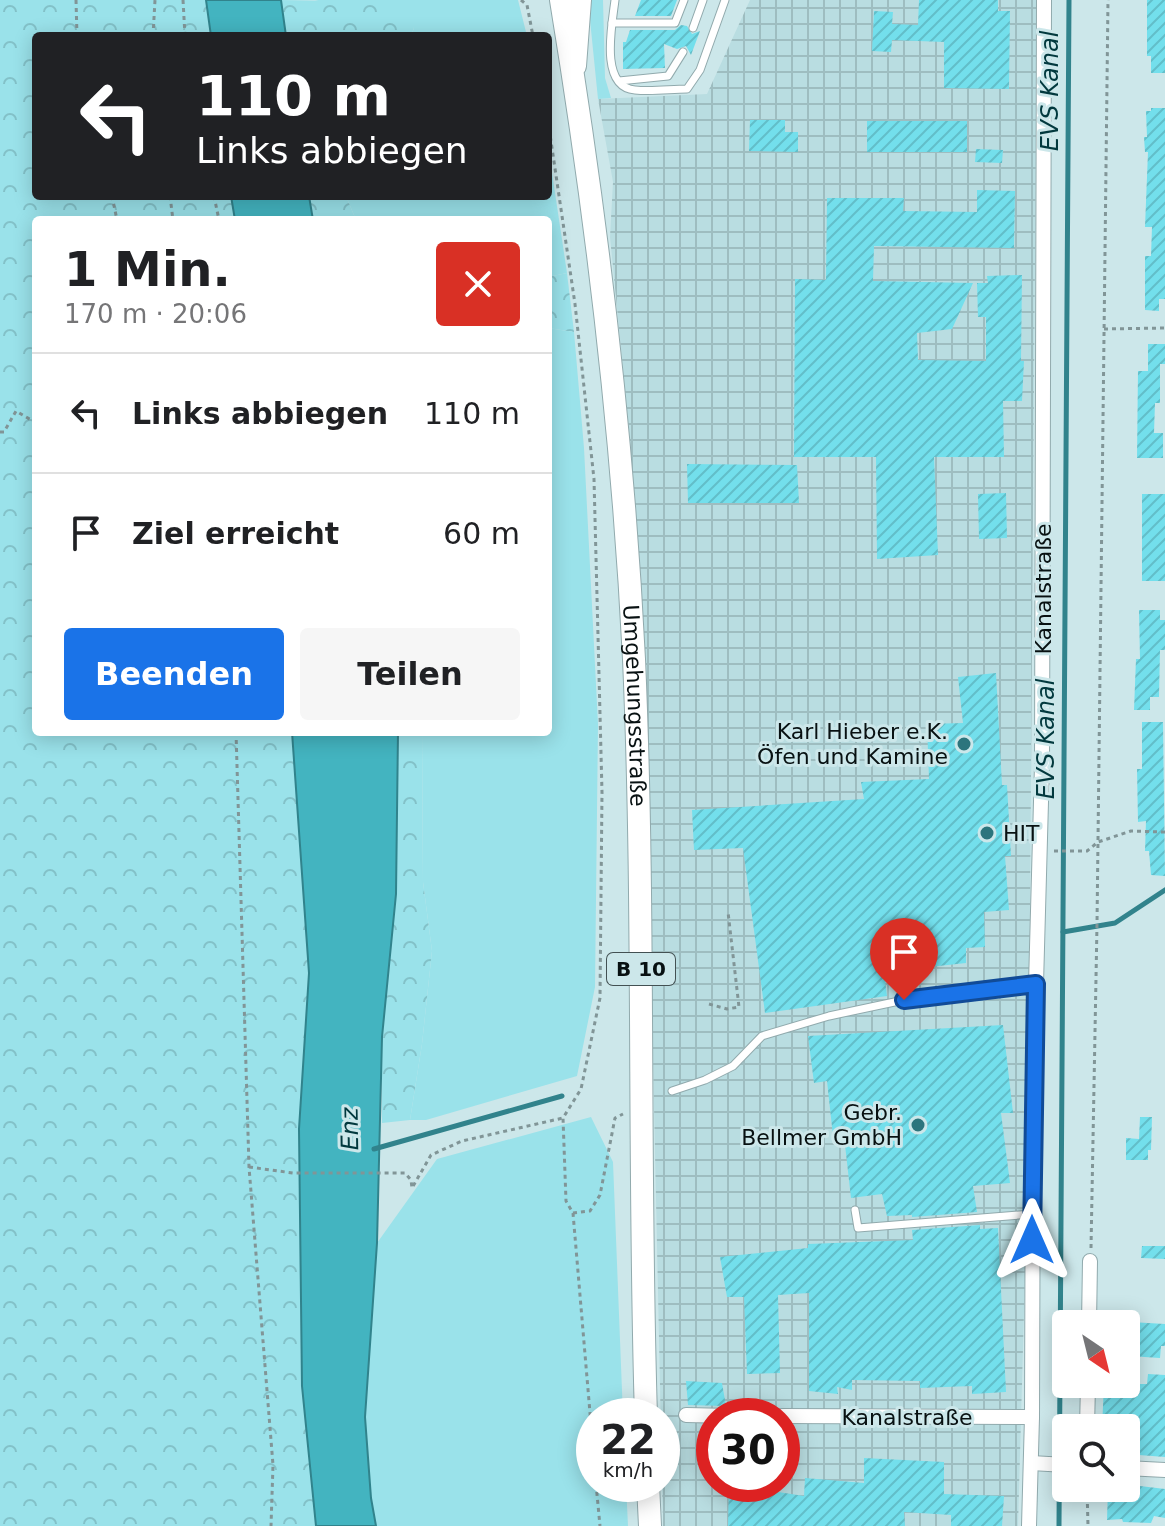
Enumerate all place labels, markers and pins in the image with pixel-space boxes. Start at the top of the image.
place label: Karl Hieber e.K. Öfen und Kamine [757,719,948,769]
marker: Karl Hieber e.K. Öfen und Kamine [955,735,973,753]
place label: HIT [1003,821,1040,846]
marker: HIT [978,824,996,842]
pin [870,918,938,1000]
place label: Gebr. Bellmer GmbH [741,1100,902,1150]
marker: Gebr. Bellmer GmbH [909,1116,927,1134]

